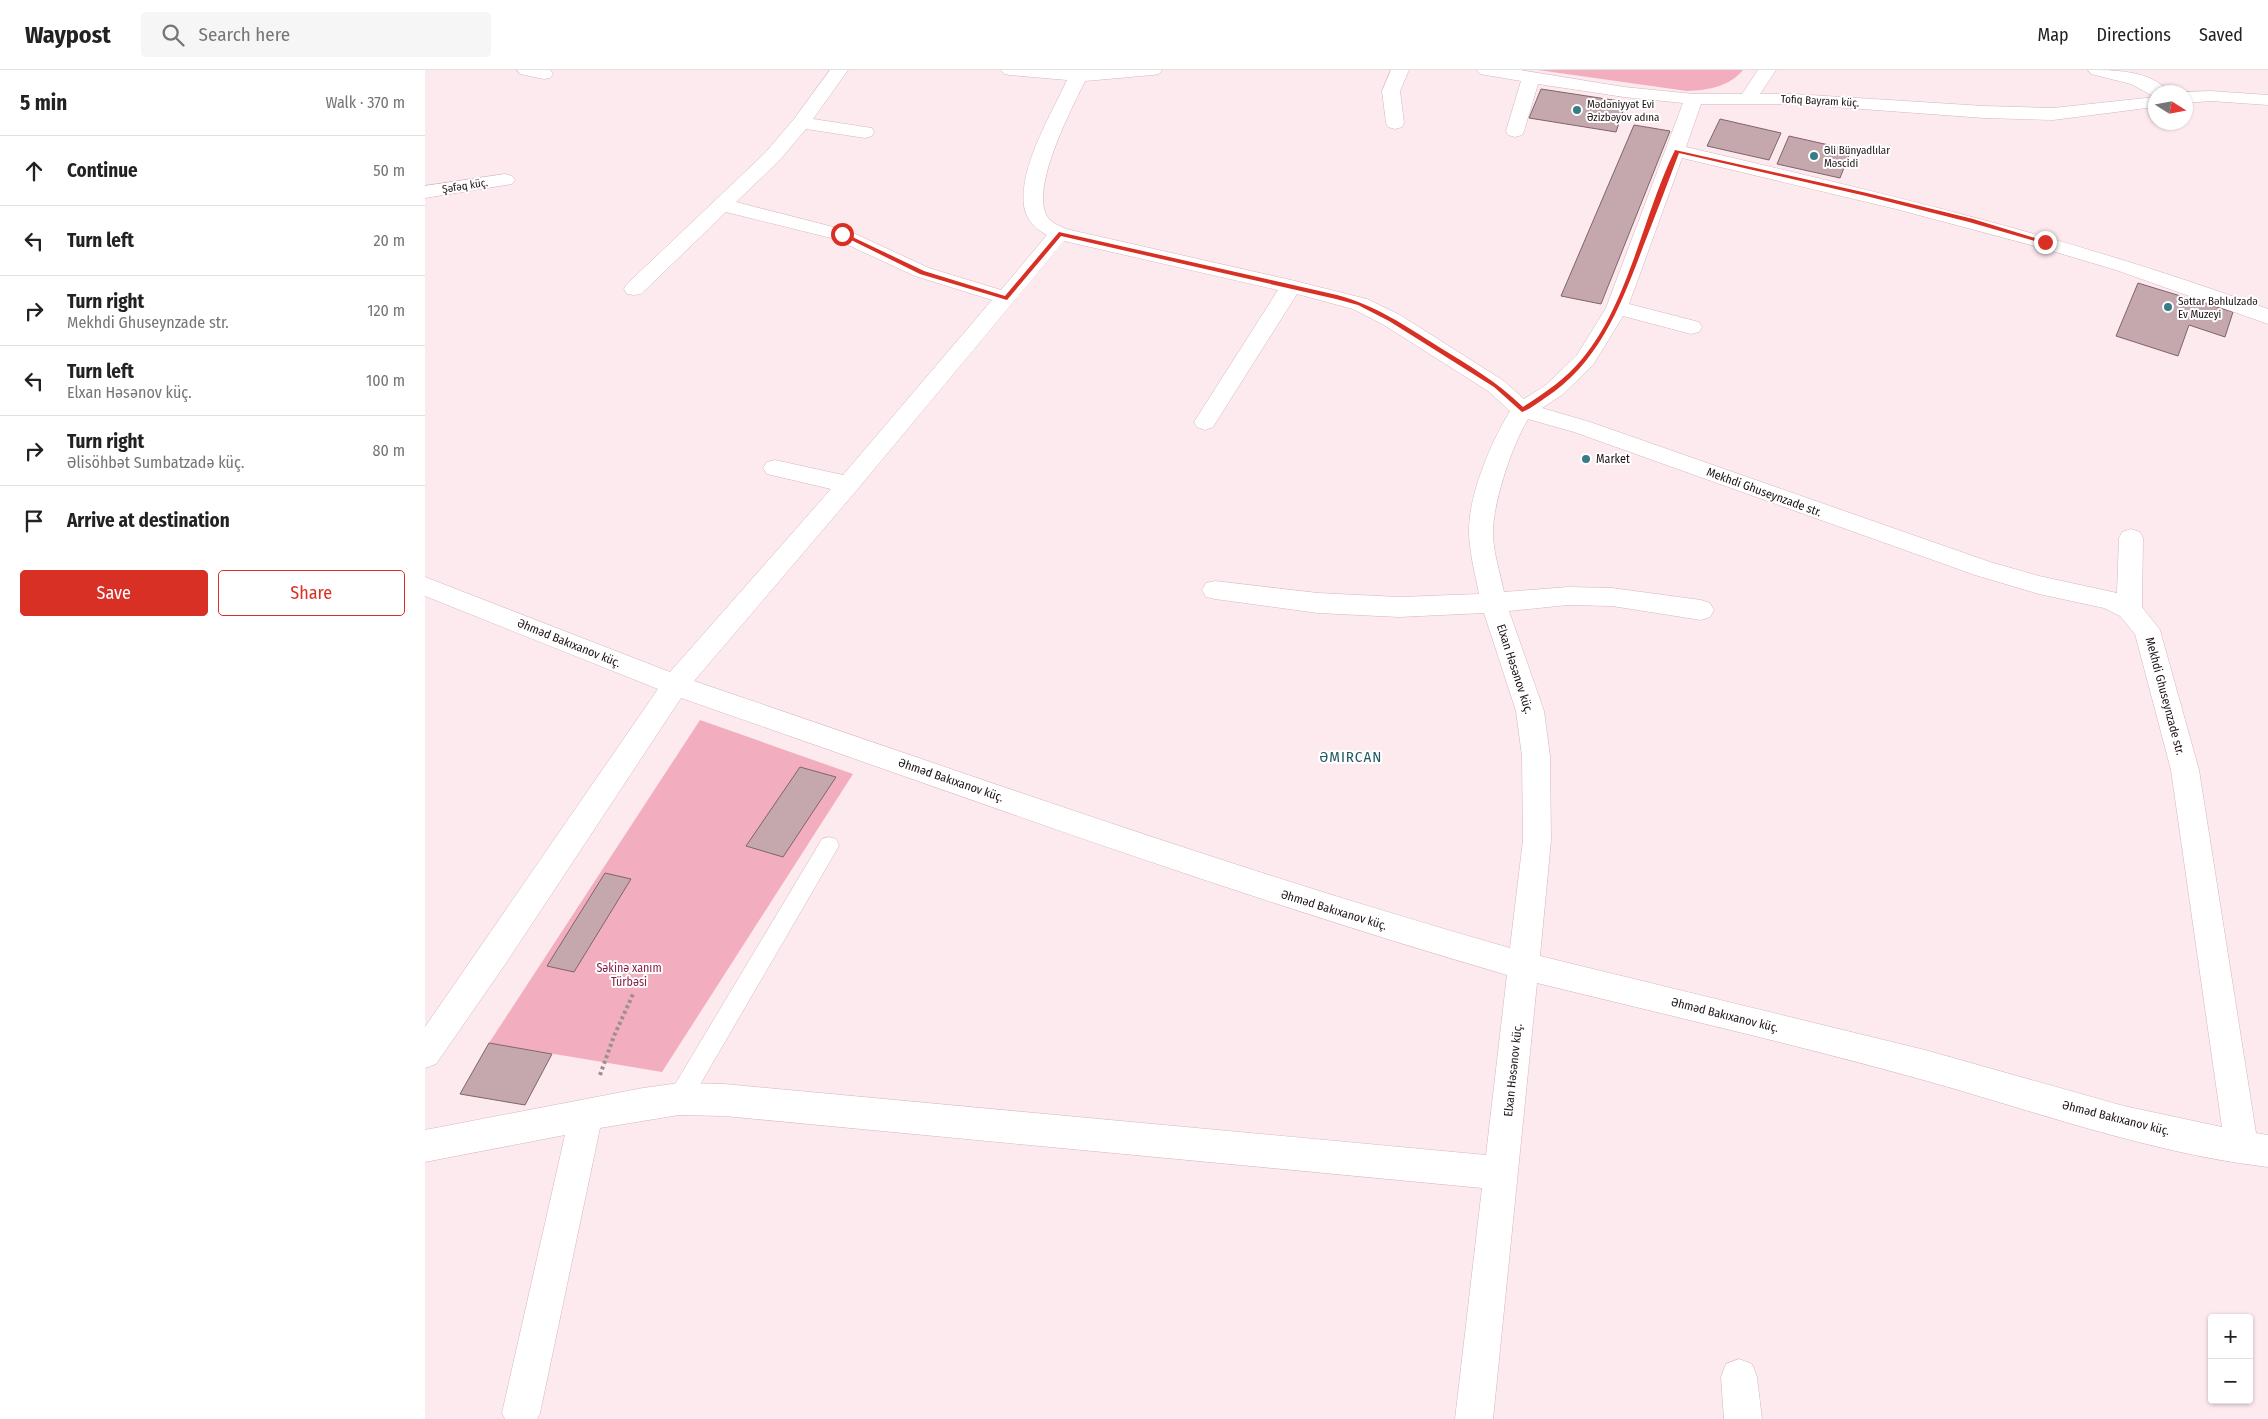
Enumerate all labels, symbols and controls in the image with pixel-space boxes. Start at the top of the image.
search box [141,12,491,57]
text: Waypost [25,21,111,49]
icon: search [159,21,187,49]
text: Search here [199,23,290,46]
text: Map [2037,24,2069,46]
text: Directions [2097,24,2171,46]
text: Saved [2199,24,2243,46]
north arrow [2148,85,2193,130]
text: 5 min [20,90,67,116]
street label: Tofiq Bayram küç. [1780,92,1860,110]
text: Walk · 370 m [325,93,405,112]
place label: Mədəniyyət Evi Əzizbəyov adına [1587,98,1659,124]
marker: Mədəniyyət Evi Əzizbəyov adına [1571,104,1583,116]
place label: Əli Bünyadlılar Məscidi [1824,144,1890,170]
marker: Əli Bünyadlılar Məscidi [1808,150,1820,162]
icon: ahead [20,157,48,185]
text: Continue [67,159,138,182]
text: 50 m [373,161,405,180]
street label: Şəfəq küç. [441,176,489,196]
route start [831,223,854,246]
icon: left [20,227,48,255]
text: Turn left [67,229,134,252]
text: 20 m [374,231,405,250]
route end [2034,231,2057,254]
text: Turn right [67,290,144,313]
place label: Səttar Bəhlulzadə Ev Muzeyi [2178,295,2258,321]
icon: right [20,297,48,325]
text: 120 m [367,301,405,320]
marker: Səttar Bəhlulzadə Ev Muzeyi [2162,301,2174,313]
text: Mekhdi Ghuseynzade str. [67,313,229,332]
text: Turn left [67,360,134,383]
icon: left [20,367,48,395]
text: 100 m [366,371,405,390]
text: Elxan Həsənov küç. [67,383,192,402]
text: Turn right [67,430,144,453]
icon: right [20,437,48,465]
text: 80 m [373,441,405,460]
place label: Market [1596,452,1630,466]
text: Əlisöhbət Sumbatzadə küç. [67,453,244,472]
marker: Market [1580,453,1592,465]
street label: Mekhdi Ghuseynzade str. [1705,465,1824,519]
icon: arrive [20,507,48,535]
text: Arrive at destination [67,509,230,532]
button: Save [20,570,208,616]
button: Share [218,570,405,616]
street label: Əhməd Bakıxanov küç. [515,616,623,670]
street label: Elxan Həsənov küç. [1494,622,1536,716]
street label: Mekhdi Ghuseynzade str. [2143,636,2188,757]
district label: ƏMIRCAN [1320,748,1382,766]
street label: Əhməd Bakıxanov küç. [897,755,1006,805]
street label: Əhməd Bakıxanov küç. [1279,887,1389,933]
park label: Səkinə xanım Türbəsi [596,961,662,989]
street label: Əhməd Bakıxanov küç. [1670,995,1781,1035]
street label: Elxan Həsənov küç. [1501,1022,1525,1117]
street label: Əhməd Bakıxanov küç. [2061,1098,2172,1138]
map controls [2208,1314,2253,1404]
button: + [2208,1314,2253,1359]
button: − [2208,1359,2253,1404]

